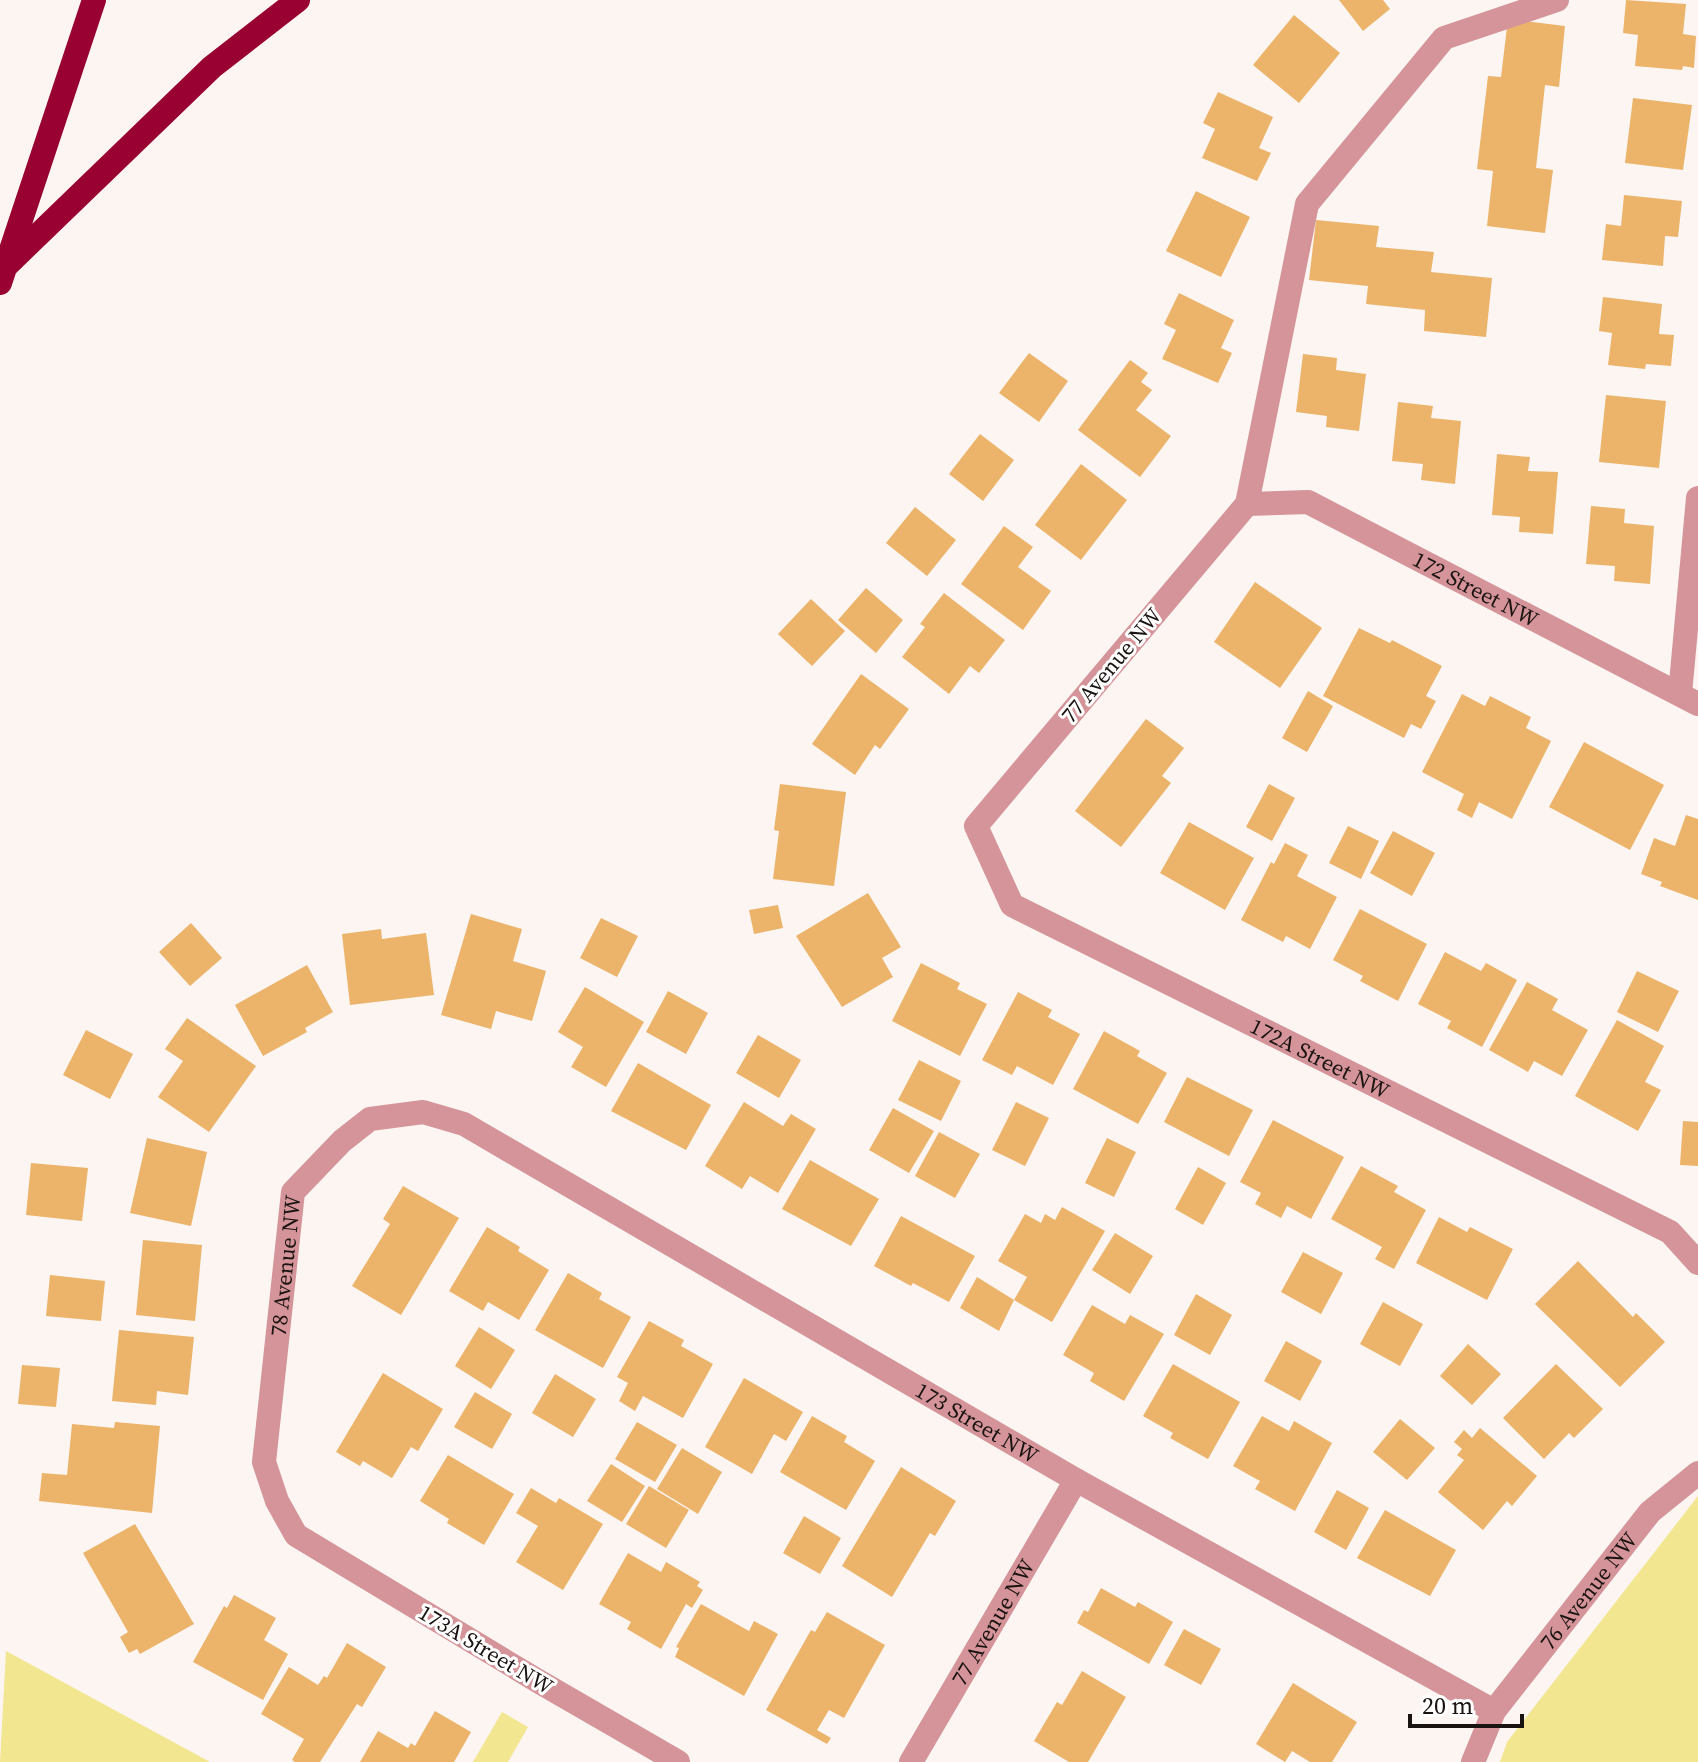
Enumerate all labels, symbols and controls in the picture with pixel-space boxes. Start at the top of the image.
street label: 172 Street NW [1408,544,1544,634]
street label: 77 Avenue NW [1054,601,1168,729]
street label: 172A Street NW [1245,1011,1395,1105]
street label: 78 Avenue NW [263,1193,308,1338]
street label: 173 Street NW [910,1375,1044,1470]
street label: 76 Avenue NW [1533,1526,1644,1656]
street label: 77 Avenue NW [944,1553,1042,1691]
street label: 173A Street NW [413,1597,559,1701]
scale bar [1410,1678,1522,1728]
text: 20 m [1422,1689,1473,1722]

